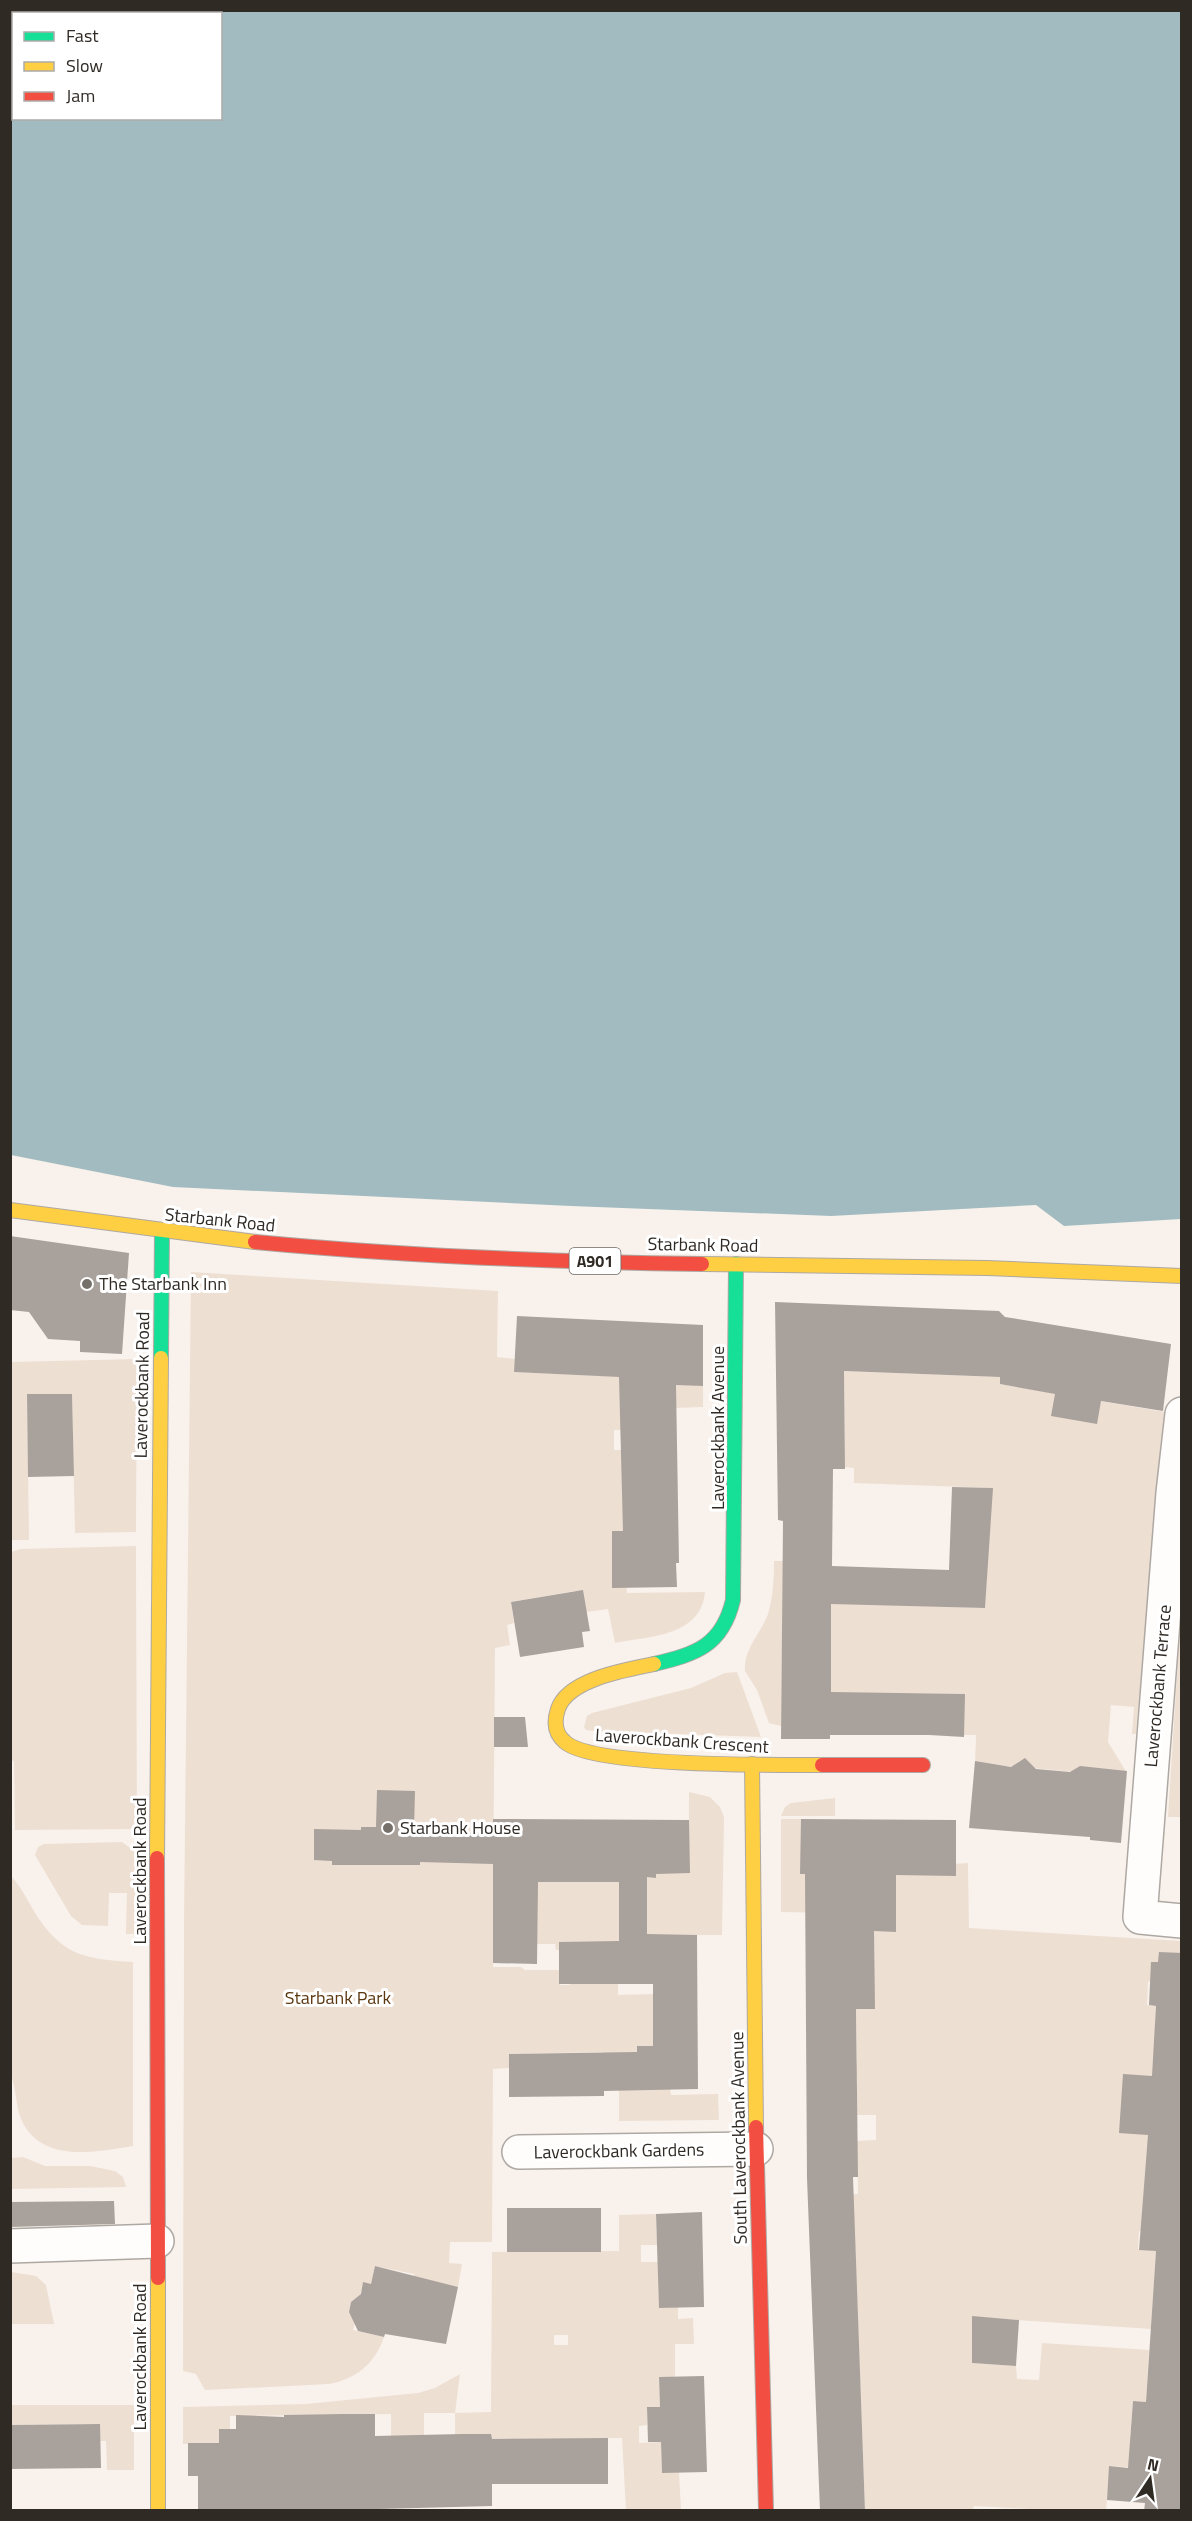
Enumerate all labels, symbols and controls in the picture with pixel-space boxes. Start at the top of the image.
legend [12,12,222,120]
text: Fast [66,22,99,49]
text: Slow [66,52,103,79]
text: Jam [66,82,95,109]
street label: Starbank Road [164,1200,277,1239]
street label: Starbank Road [647,1230,759,1259]
road number: A901 [570,1248,620,1274]
place label: The Starbank Inn [99,1270,227,1297]
marker: The Starbank Inn [80,1277,94,1291]
street label: Laverockbank Road [127,1311,156,1459]
street label: Laverockbank Avenue [704,1346,731,1510]
street label: Laverockbank Terrace [1137,1604,1178,1768]
street label: Laverockbank Crescent [594,1721,770,1760]
street label: Laverockbank Road [126,1798,153,1944]
place label: Starbank House [400,1814,520,1841]
marker: Starbank House [381,1821,395,1835]
park label: Starbank Park [285,1984,392,2011]
street label: South Laverockbank Avenue [723,2031,754,2245]
street label: Laverockbank Gardens [533,2136,705,2165]
street label: Laverockbank Road [126,2284,153,2430]
north arrow [1120,2449,1180,2509]
text: N [1145,2451,1161,2477]

